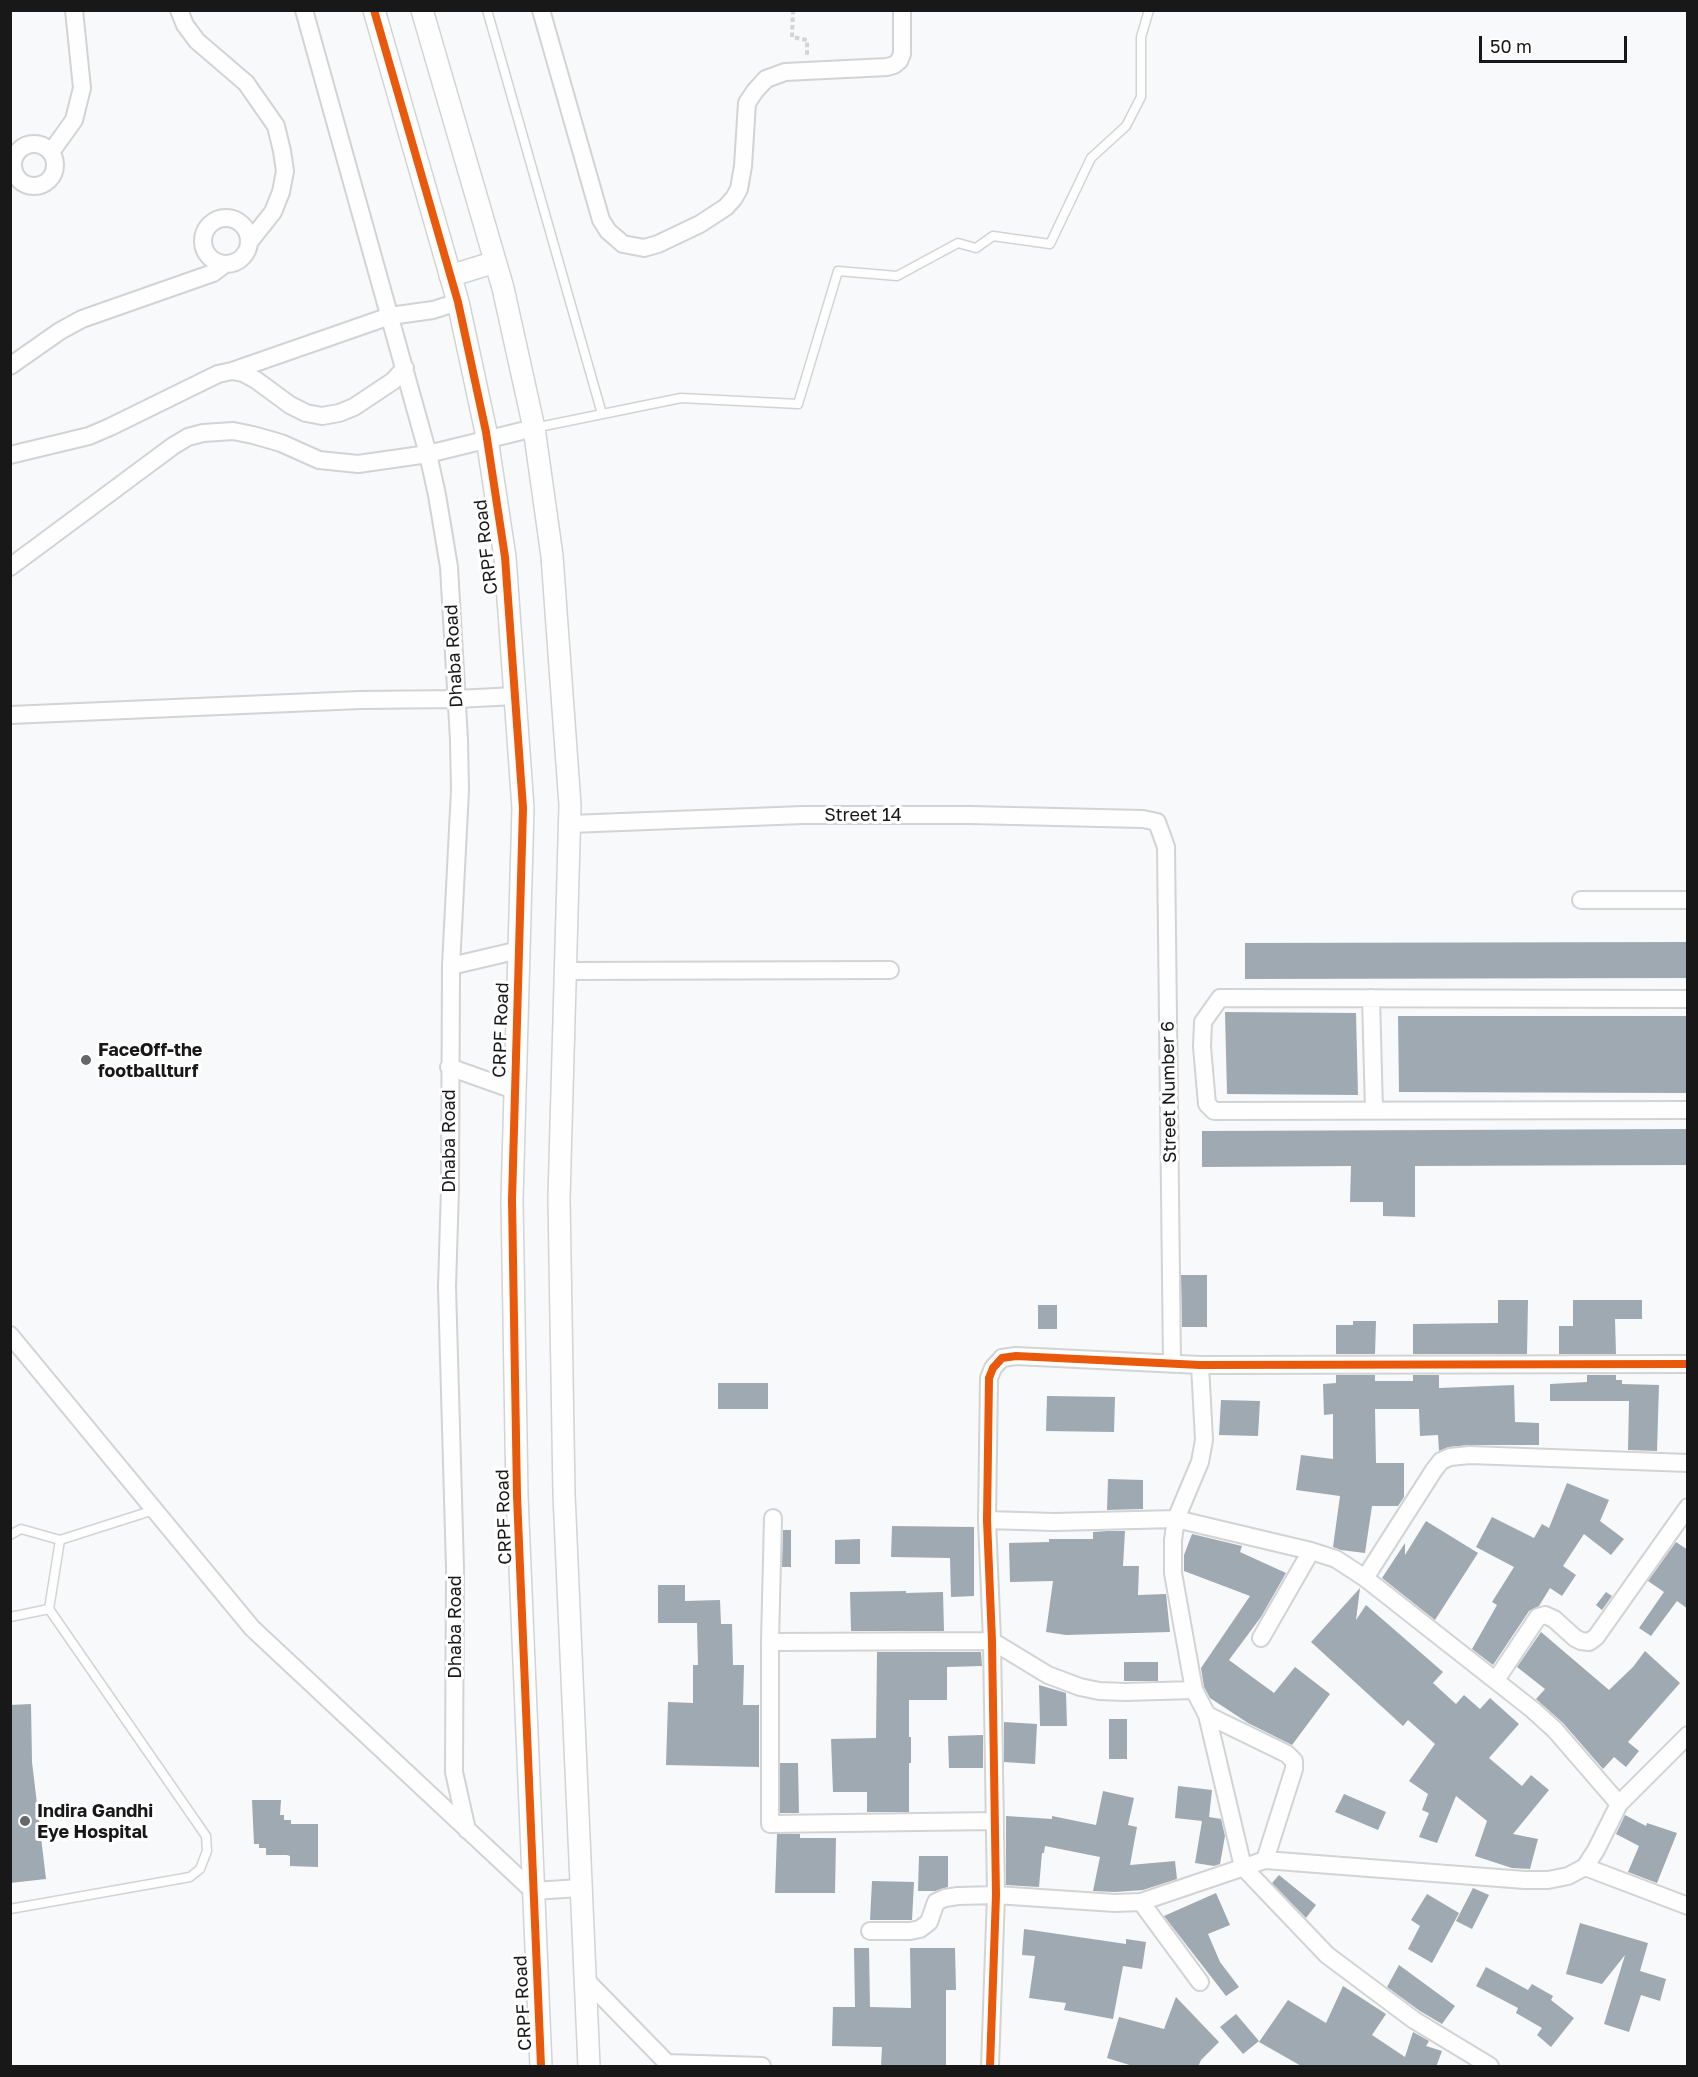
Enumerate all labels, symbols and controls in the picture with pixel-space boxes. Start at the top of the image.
scale bar [1482,24,1630,62]
text: 50 m [1490,35,1532,57]
street label: CRPF Road [469,498,503,596]
street label: Dhaba Road [441,604,467,708]
street label: Street 14 [824,804,902,826]
street label: CRPF Road [489,982,513,1078]
street label: Street Number 6 [1157,1021,1181,1163]
place label: FaceOff-the footballturf [98,1039,202,1082]
marker: FaceOff-the footballturf [79,1053,93,1067]
street label: Dhaba Road [438,1089,460,1193]
street label: CRPF Road [492,1469,516,1565]
street label: Dhaba Road [444,1575,466,1679]
place label: Indira Gandhi Eye Hospital [37,1800,153,1842]
marker: Indira Gandhi Eye Hospital [18,1814,32,1828]
street label: CRPF Road [510,1955,536,2051]

